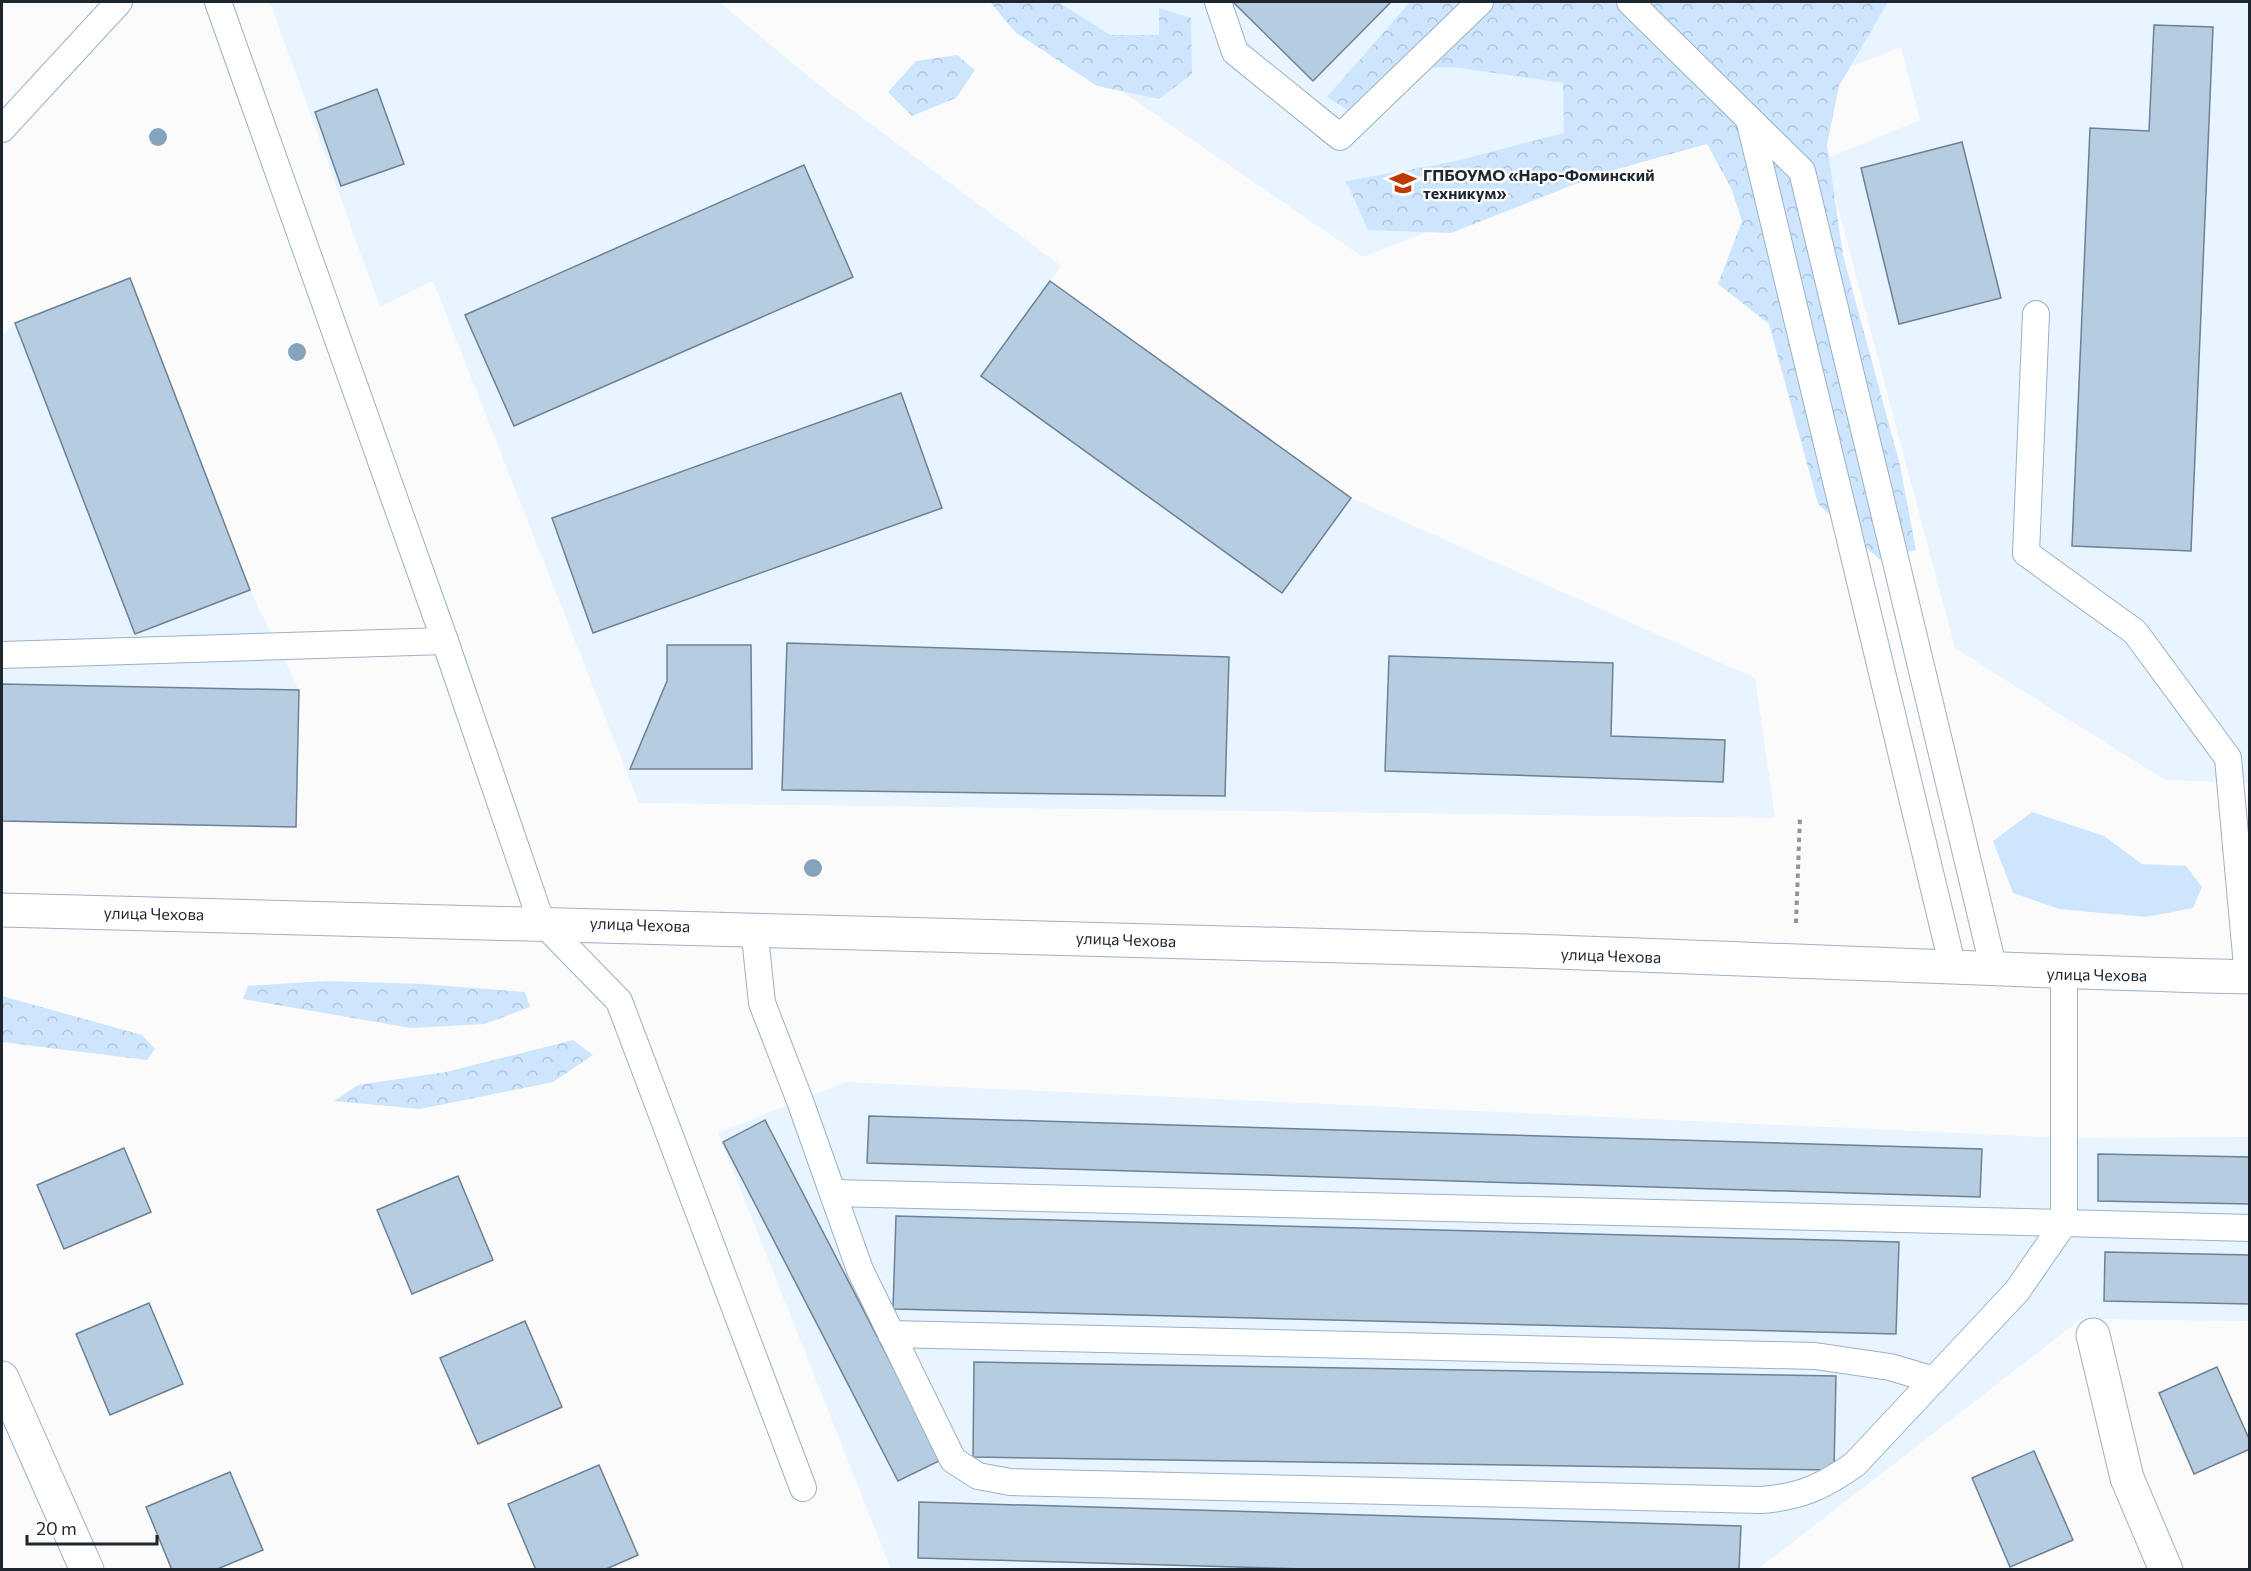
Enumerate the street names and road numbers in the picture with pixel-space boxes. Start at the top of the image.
street label: улица Чехова [104,903,204,923]
street label: улица Чехова [589,913,691,935]
street label: улица Чехова [1075,928,1177,950]
street label: улица Чехова [1560,944,1662,966]
street label: улица Чехова [2047,964,2147,984]

